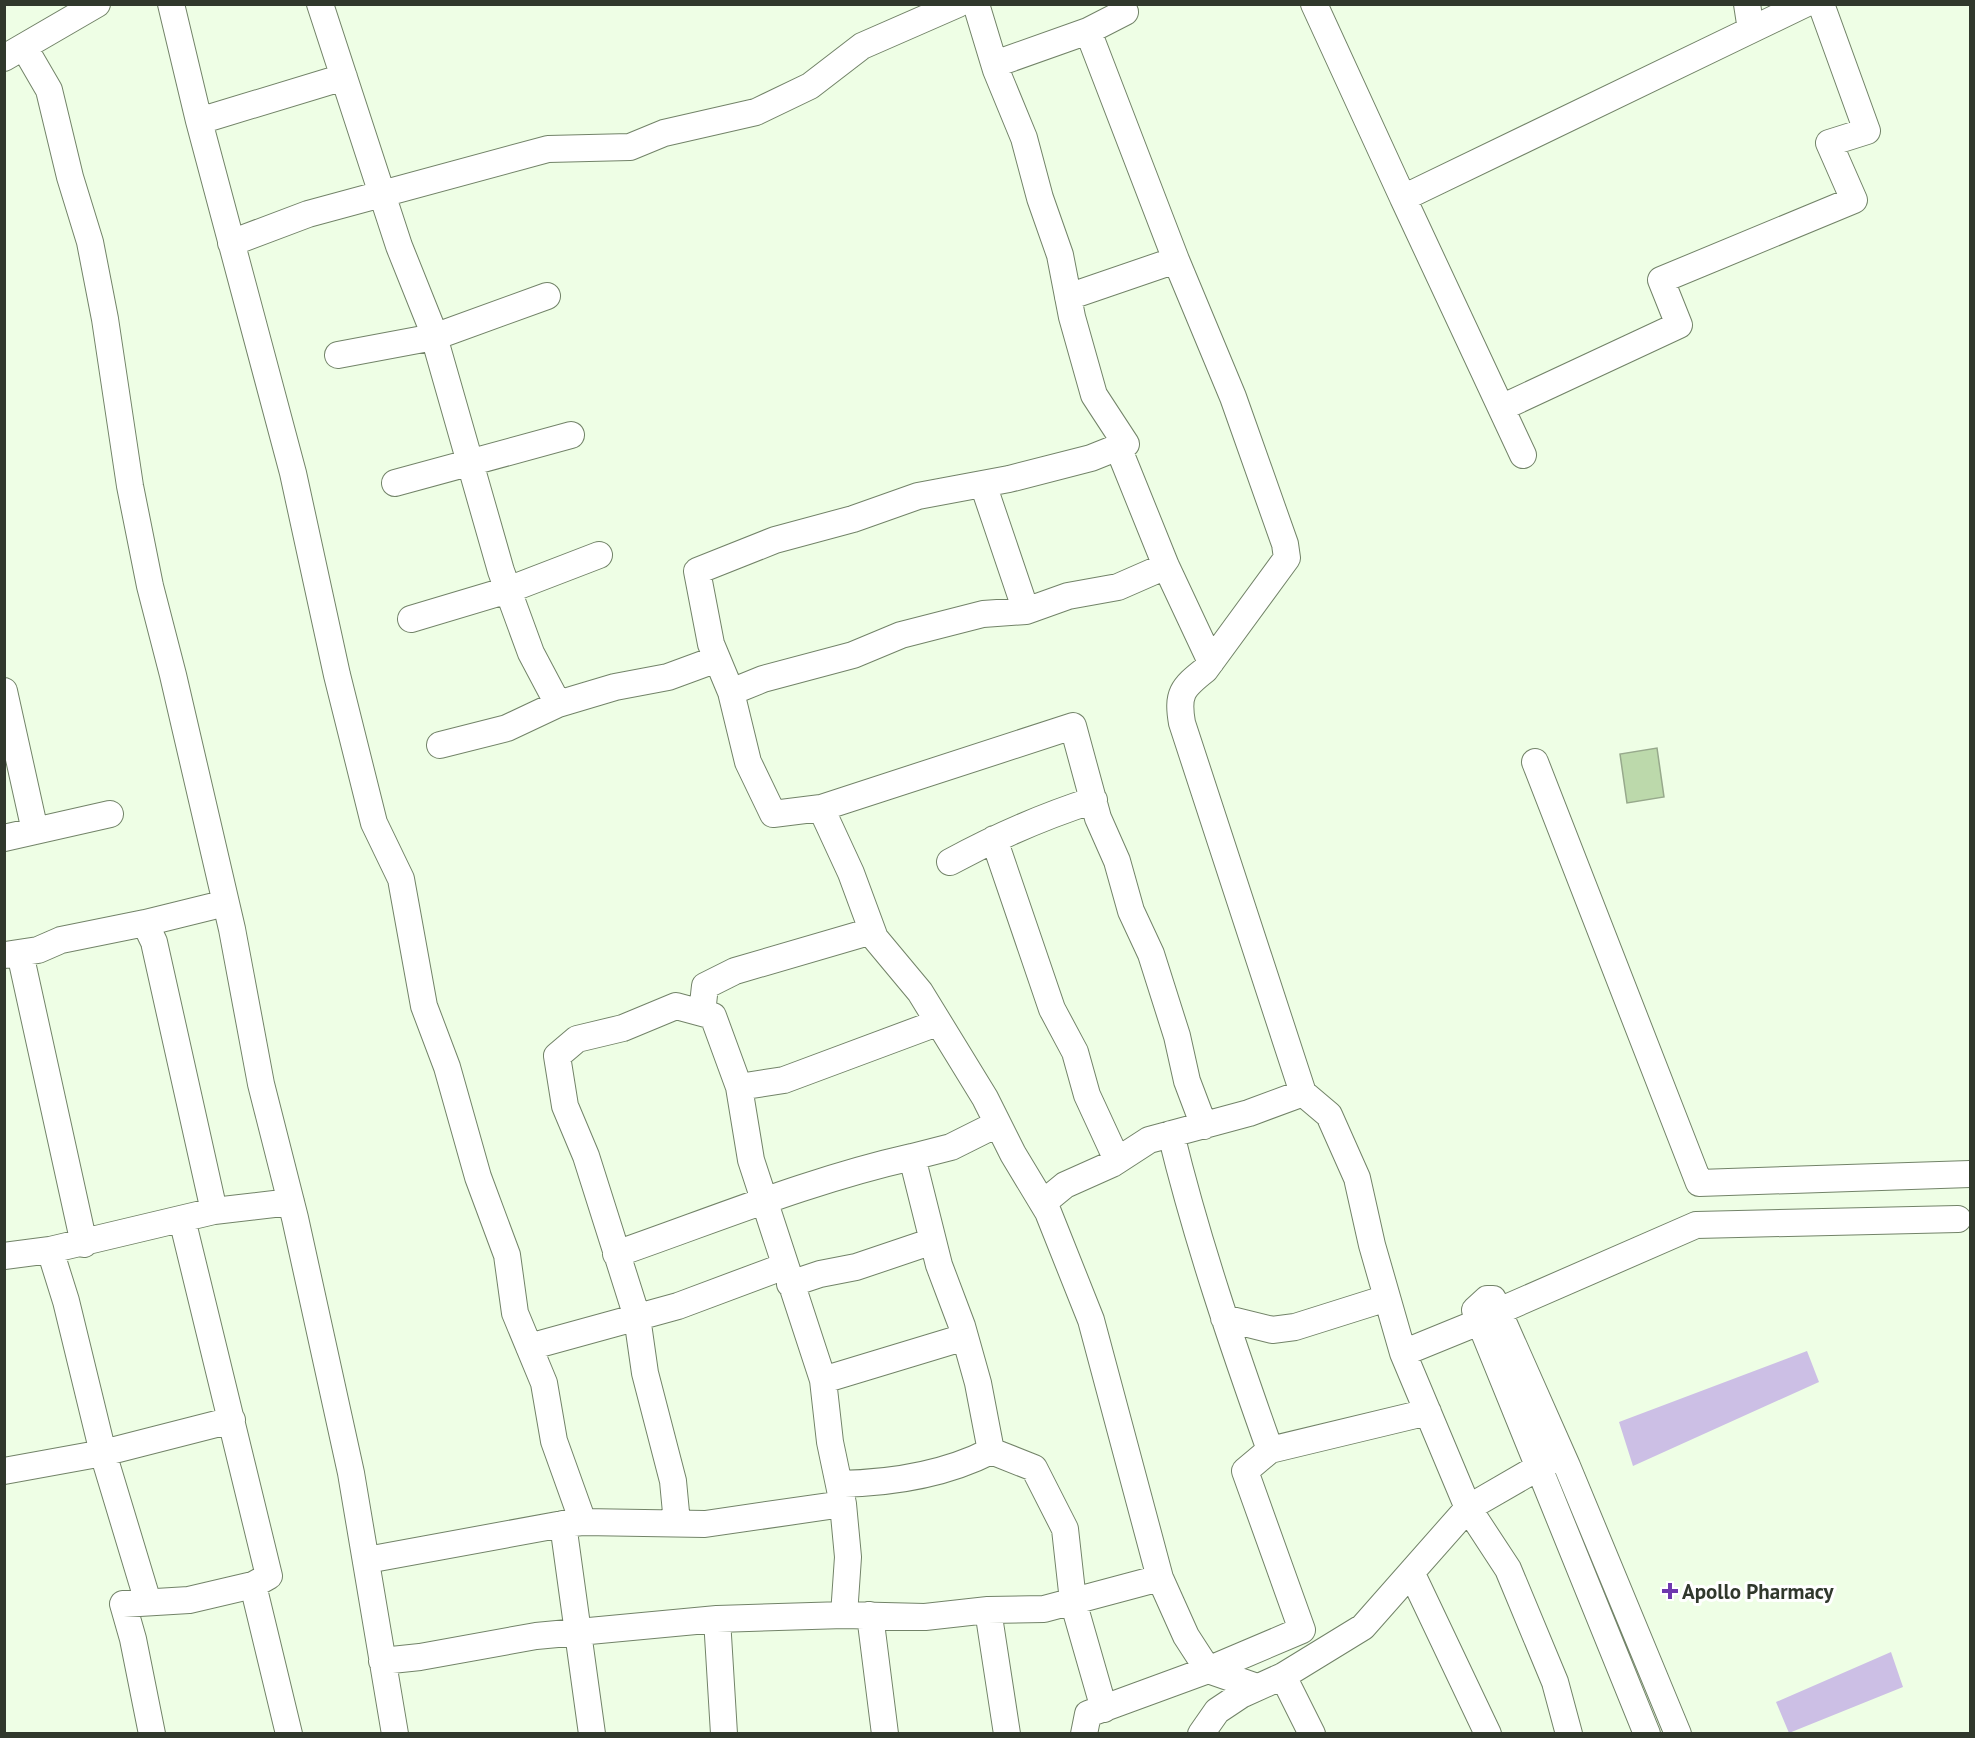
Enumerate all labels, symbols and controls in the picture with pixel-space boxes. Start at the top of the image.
place label: Apollo Pharmacy [1682,1578,1835,1605]
marker: Apollo Pharmacy [1663,1584,1677,1598]

